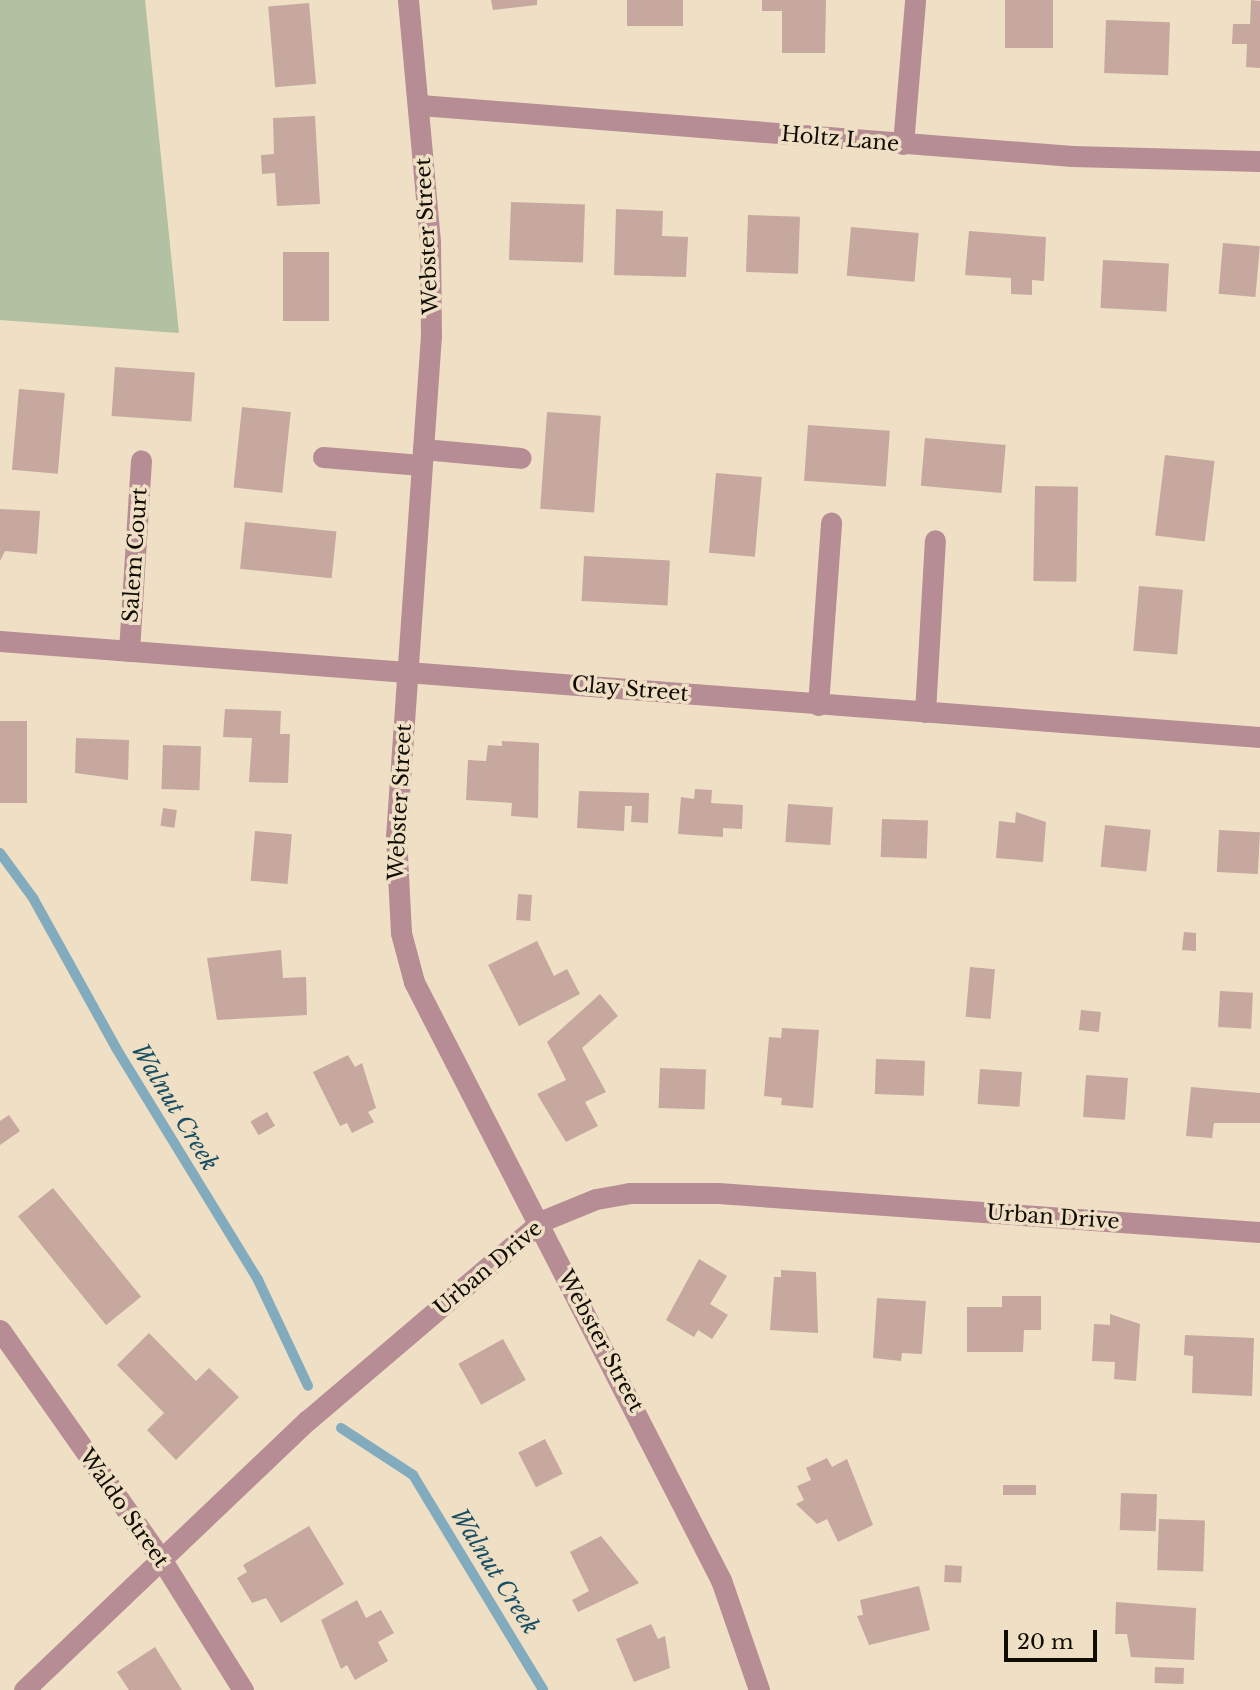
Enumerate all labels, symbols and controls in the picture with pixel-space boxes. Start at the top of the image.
street label: Holtz Lane [780,121,900,157]
street label: Webster Street [410,157,444,315]
street label: Salem Court [118,487,152,623]
street label: Clay Street [570,671,690,707]
street label: Webster Street [383,723,417,881]
water label: Walnut Creek [126,1038,224,1176]
street label: Urban Drive [986,1200,1120,1234]
street label: Urban Drive [429,1216,547,1320]
street label: Webster Street [553,1266,649,1416]
street label: Waldo Street [74,1444,174,1572]
water label: Walnut Creek [445,1503,545,1639]
scale bar [1008,1616,1101,1660]
text: 20 m [1017,1629,1074,1655]

